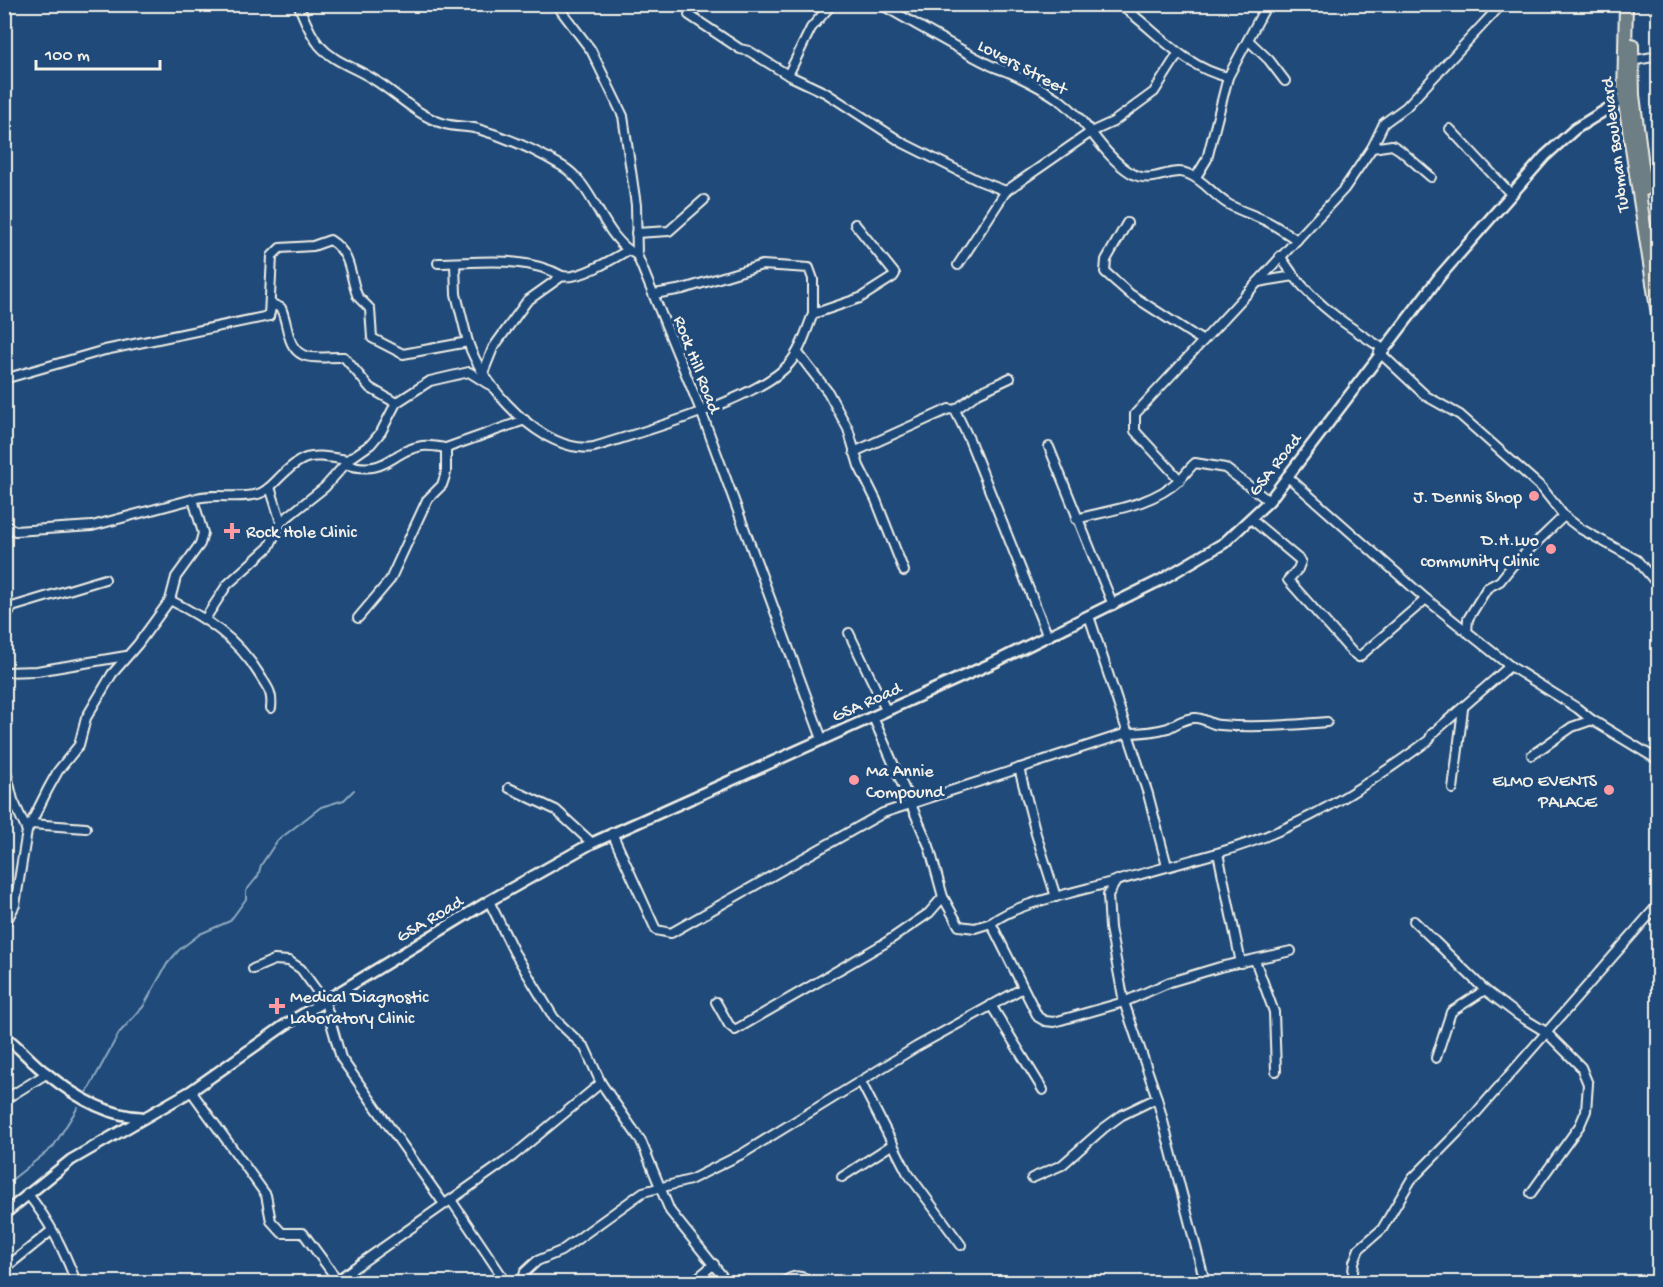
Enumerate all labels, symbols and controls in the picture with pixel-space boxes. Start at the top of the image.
scale bar [36,33,160,71]
street label: Lovers Street [973,36,1072,101]
text: 100 m [44,46,90,67]
street label: Tubman Boulevard [1598,75,1635,214]
street label: Rock Hill Road [667,313,724,418]
street label: GSA Road [1245,429,1308,501]
place label: J. Dennis Shop [1413,488,1522,509]
marker: J. Dennis Shop [1527,489,1541,503]
marker: Rock Hole Clinic [223,522,241,540]
place label: Rock Hole Clinic [246,523,357,544]
place label: D.H.Luo community Clinic [1420,531,1540,573]
marker: D.H.Luo community Clinic [1544,542,1558,556]
street label: GSA Road [829,678,906,728]
place label: Ma Annie Compound [866,762,945,804]
place label: ELMO EVENTS PALACE [1492,772,1598,814]
marker: Ma Annie Compound [847,773,861,787]
marker: ELMO EVENTS PALACE [1602,783,1616,797]
street label: GSA Road [393,891,469,948]
place label: Medical Diagnostic Laboratory Clinic [290,988,429,1030]
marker: Medical Diagnostic Laboratory Clinic [268,997,286,1015]

